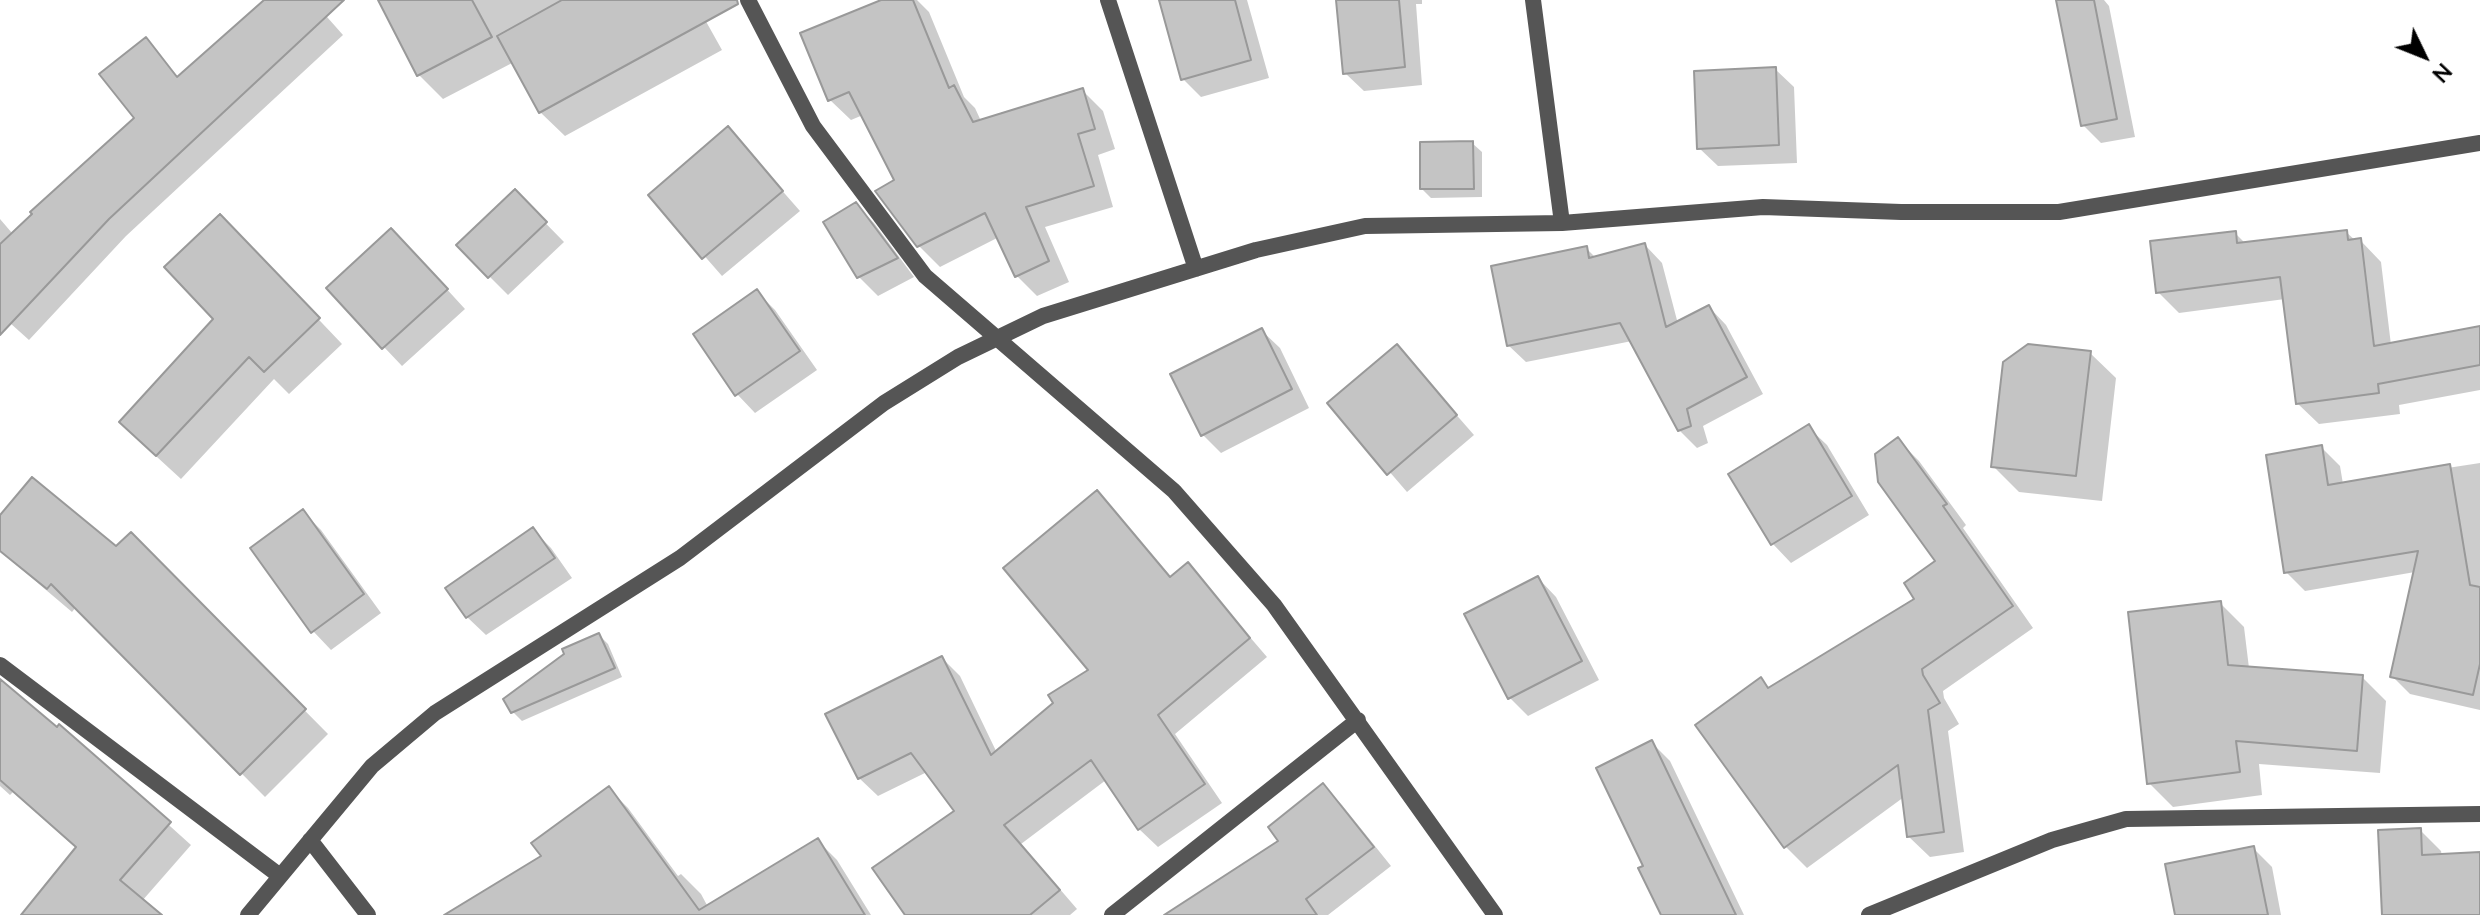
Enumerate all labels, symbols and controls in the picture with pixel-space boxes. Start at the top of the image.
north arrow [2384,16,2464,96]
text: N [2425,56,2458,89]

